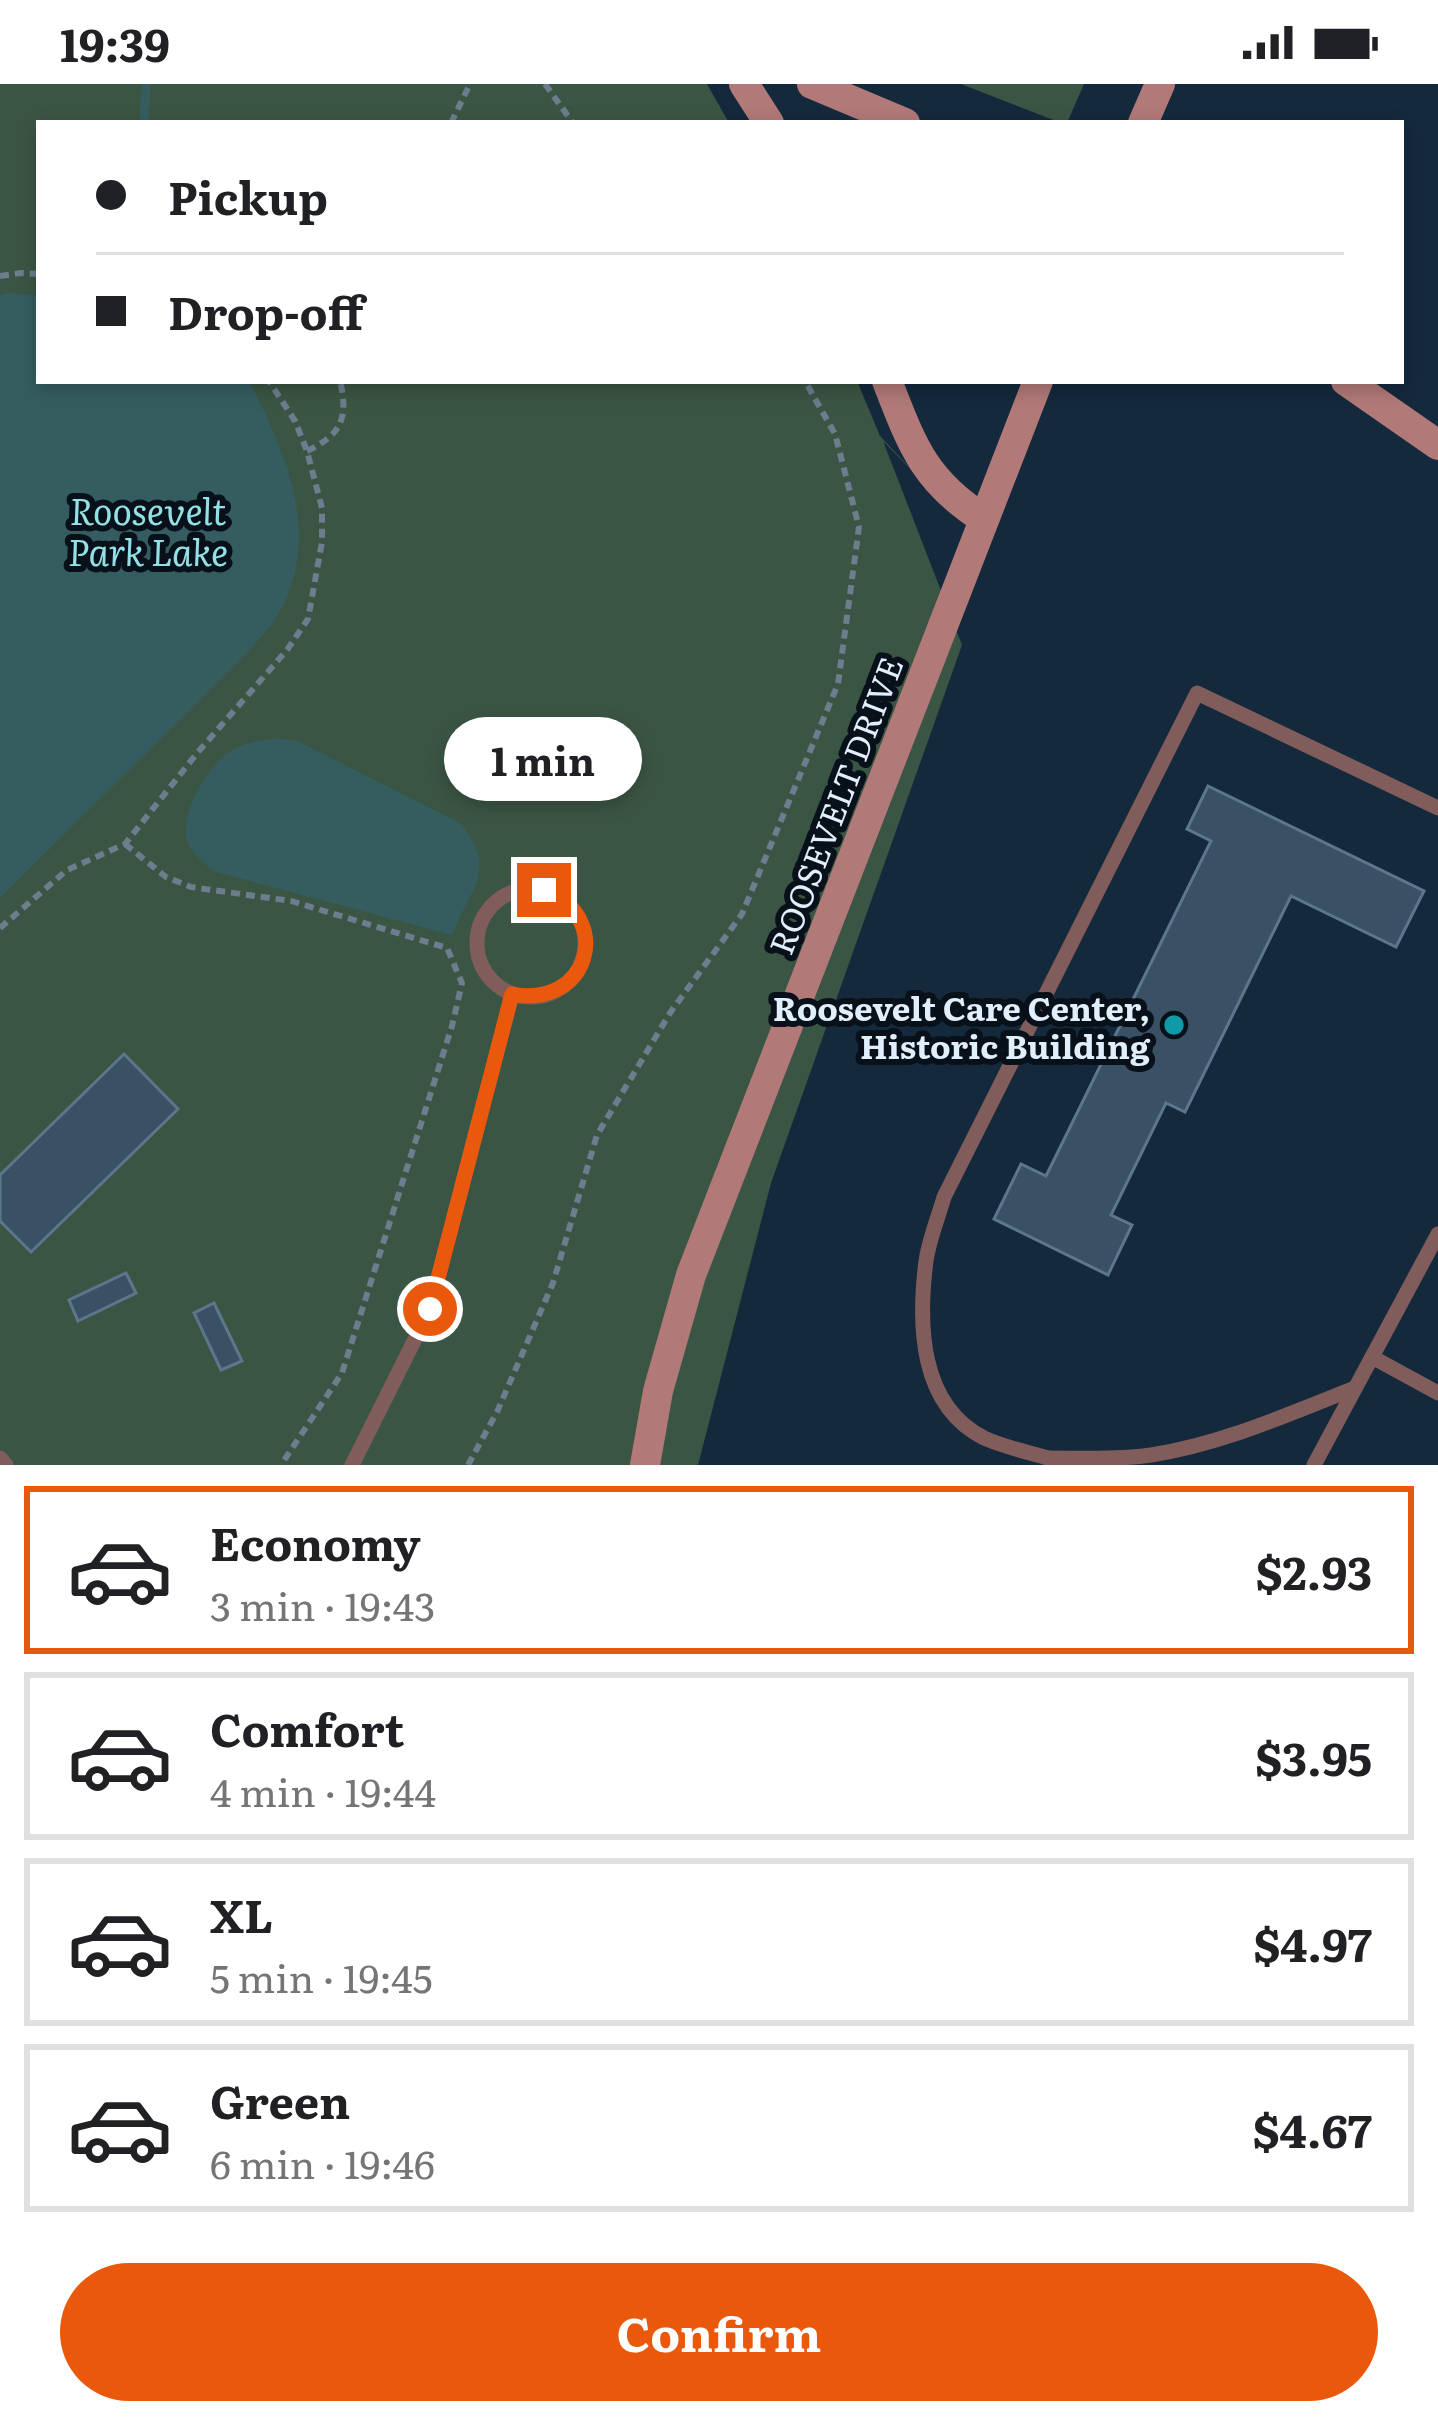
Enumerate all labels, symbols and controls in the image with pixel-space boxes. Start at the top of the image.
text: 19:39 [60,9,170,76]
text: Pickup [168,162,328,229]
text: Drop-off [168,277,364,344]
water label: Roosevelt Park Lake [68,483,228,577]
street label: ROOSEVELT DRIVE [755,649,913,961]
callout: 1 min [445,716,643,800]
text: 1 min [491,730,595,788]
route end [517,863,571,917]
place label: Roosevelt Care Center, Historic Building [773,982,1151,1069]
marker: Roosevelt Care Center, Historic Building [1161,1012,1187,1038]
route start [403,1282,457,1336]
text: Economy [210,1508,421,1575]
icon: car [66,1516,174,1624]
text: $2.93 [1256,1537,1372,1604]
text: 3 min · 19:43 [210,1575,435,1633]
text: Comfort [210,1694,404,1761]
icon: car [66,1702,174,1810]
text: $3.95 [1255,1723,1372,1790]
text: 4 min · 19:44 [210,1761,436,1819]
text: XL [210,1880,273,1947]
icon: car [66,1888,174,1996]
text: $4.97 [1253,1909,1372,1976]
text: 5 min · 19:45 [210,1947,433,2005]
text: Green [210,2066,350,2133]
icon: car [66,2074,174,2182]
text: $4.67 [1253,2095,1372,2162]
text: 6 min · 19:46 [210,2133,435,2191]
button: Confirm [60,2263,1378,2401]

